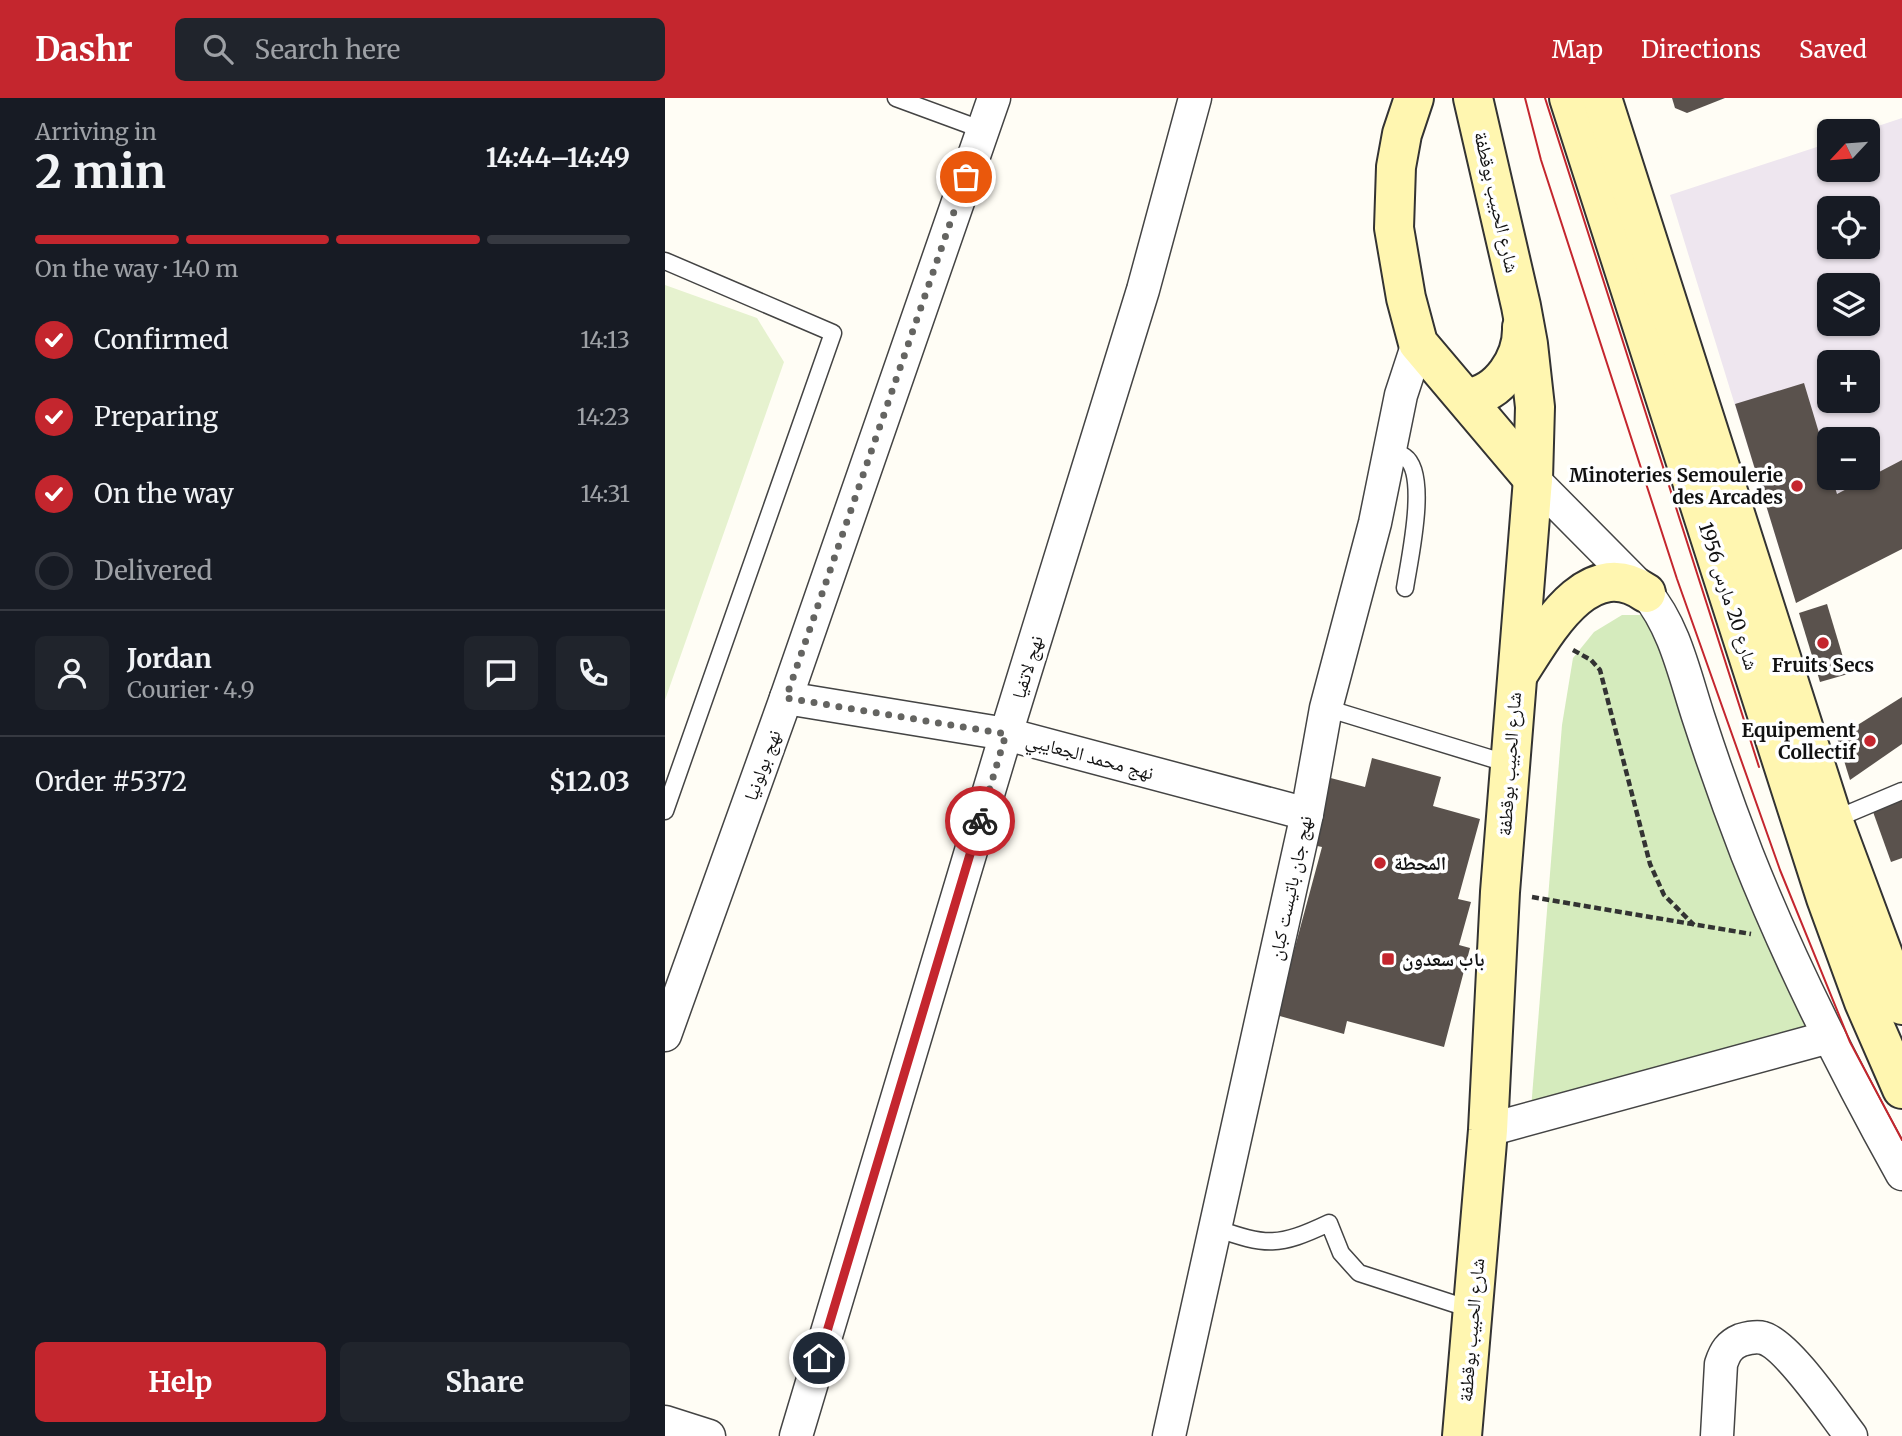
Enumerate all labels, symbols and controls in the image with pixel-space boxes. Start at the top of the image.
search box [175,18,665,81]
text: Dashr [35,29,133,70]
icon: search [199,30,237,68]
text: Search here [255,33,400,66]
text: Map [1552,34,1603,65]
text: Directions [1641,34,1761,65]
text: Saved [1799,34,1867,65]
text: Arriving in [35,117,157,146]
north arrow [1817,119,1879,182]
map controls [1817,119,1880,490]
street label: شارع الحبيب بوقطفة [1469,129,1525,275]
text: 14:44–14:49 [486,141,630,174]
text: 2 min [35,143,166,201]
pin [936,147,996,207]
icon: bag [947,158,985,196]
button: locate [1817,196,1880,259]
text: On the way · 140 m [35,254,238,283]
button: layers [1817,273,1880,336]
icon: check [35,321,73,359]
text: Confirmed [94,323,229,356]
text: 14:13 [580,325,630,354]
button: + [1817,350,1880,413]
icon: check [35,398,73,436]
text: Preparing [94,400,218,433]
text: 14:23 [577,402,630,431]
button: − [1817,427,1880,490]
place label: Minoteries Semoulerie des Arcades [1569,463,1783,509]
icon: check [35,475,73,513]
text: On the way [94,477,234,510]
marker: Minoteries Semoulerie des Arcades [1789,478,1805,494]
text: 14:31 [580,479,630,508]
street label: شارع 20 مارس 1956 [1694,519,1764,673]
text: Delivered [94,554,213,587]
street label: نهج لاتفيا [1006,632,1049,702]
marker: Fruits Secs [1815,635,1831,651]
button: person [35,636,109,710]
button: chat [464,636,538,710]
button: phone [556,636,630,710]
text: Jordan [127,642,212,675]
place label: Fruits Secs [1772,653,1874,677]
text: Courier · 4.9 [127,675,255,704]
street label: شارع الحبيب بوقطفة [1492,691,1526,837]
place label: Equipement Collectif [1741,718,1857,764]
street label: نهج بولونيا [738,726,787,804]
street label: نهج محمد الجعايبي [1022,727,1157,788]
marker: Equipement Collectif [1862,733,1878,749]
text: Order #5372 [35,765,187,798]
text: $12.03 [549,765,630,798]
courier [945,786,1015,856]
icon: bike [961,802,999,840]
street label: نهج جان باتيست كبان [1263,813,1318,963]
place label: المحطة [1394,851,1446,875]
marker: المحطة [1372,855,1388,871]
place label: باب سعدون [1402,947,1484,971]
marker: باب سعدون [1380,951,1396,967]
street label: شارع الحبيب بوقطفة [1453,1257,1489,1403]
pin [789,1328,849,1388]
icon: home [800,1339,838,1377]
button: Help [35,1342,326,1422]
button: Share [340,1342,630,1422]

